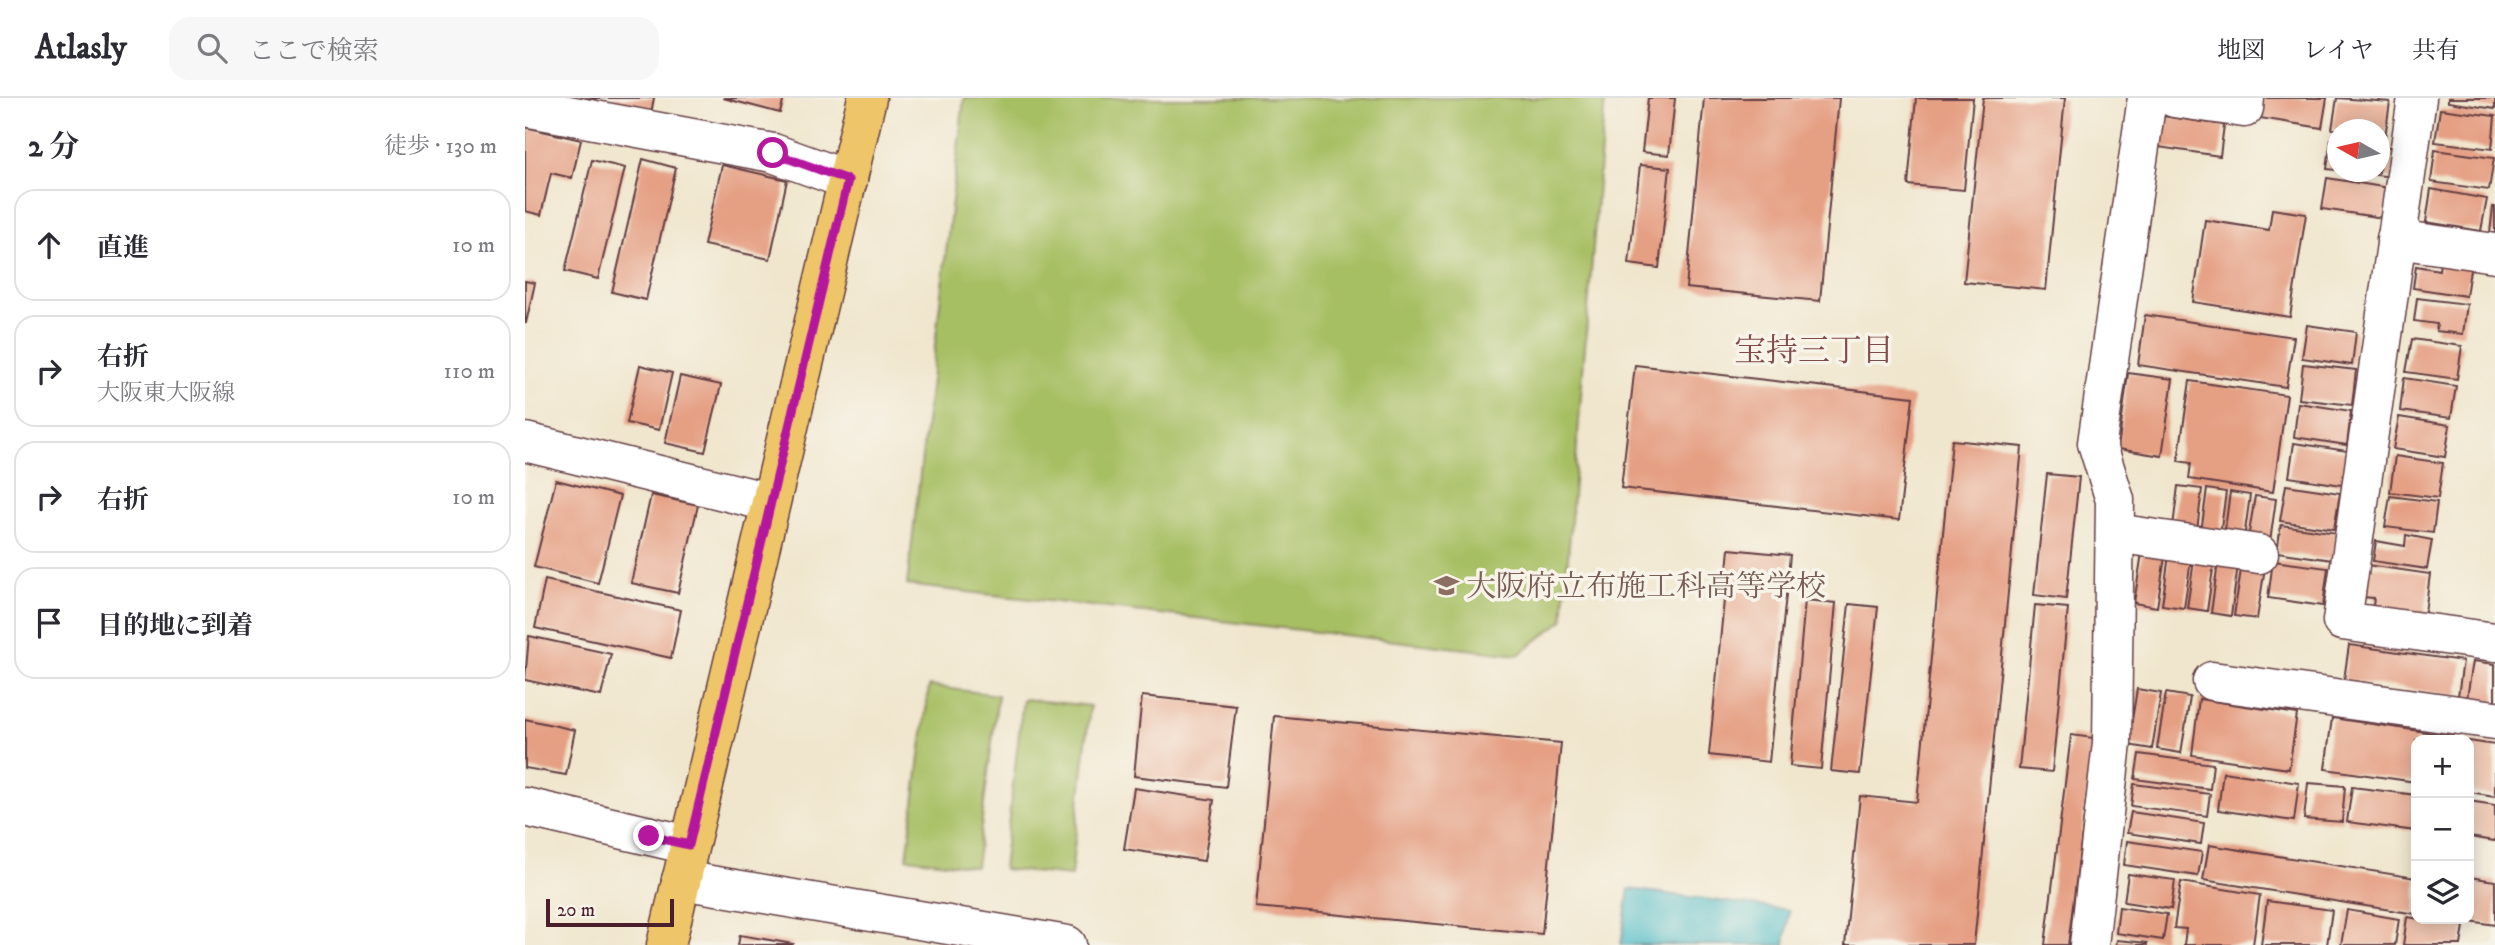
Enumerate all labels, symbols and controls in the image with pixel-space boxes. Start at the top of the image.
search box [169,17,659,80]
text: Atlasly [35,28,127,69]
icon: search [193,29,231,67]
text: ここで検索 [249,35,379,68]
text: 地図 [2217,36,2265,66]
text: レイヤ [2303,36,2374,66]
text: 共有 [2412,36,2460,66]
north arrow [2327,119,2390,182]
text: 2 分 [28,129,79,166]
text: 徒歩 · 130 m [384,132,497,161]
route start [757,137,788,168]
icon: ahead [30,226,68,264]
text: 10 m [452,231,495,260]
text: 直進 [97,232,149,265]
district label: 宝持三丁目 [1734,332,1894,372]
text: 右折 [97,341,149,374]
icon: right [30,352,68,390]
text: 110 m [444,357,495,386]
text: 大阪東大阪線 [97,379,235,408]
icon: right [30,478,68,516]
text: 10 m [452,483,495,512]
text: 右折 [97,484,149,517]
place label: 大阪府立布施工科高等学校 [1466,569,1826,606]
school or university icon: 大阪府立布施工科高等学校 [1432,572,1460,600]
icon: arrive [30,604,68,642]
text: 目的地に到着 [97,610,253,643]
map controls [2411,735,2474,924]
button: + [2411,735,2474,798]
button: − [2411,798,2474,861]
route end [633,820,664,851]
button: layers [2411,861,2474,924]
scale bar [546,896,674,928]
text: 20 m [557,899,595,922]

